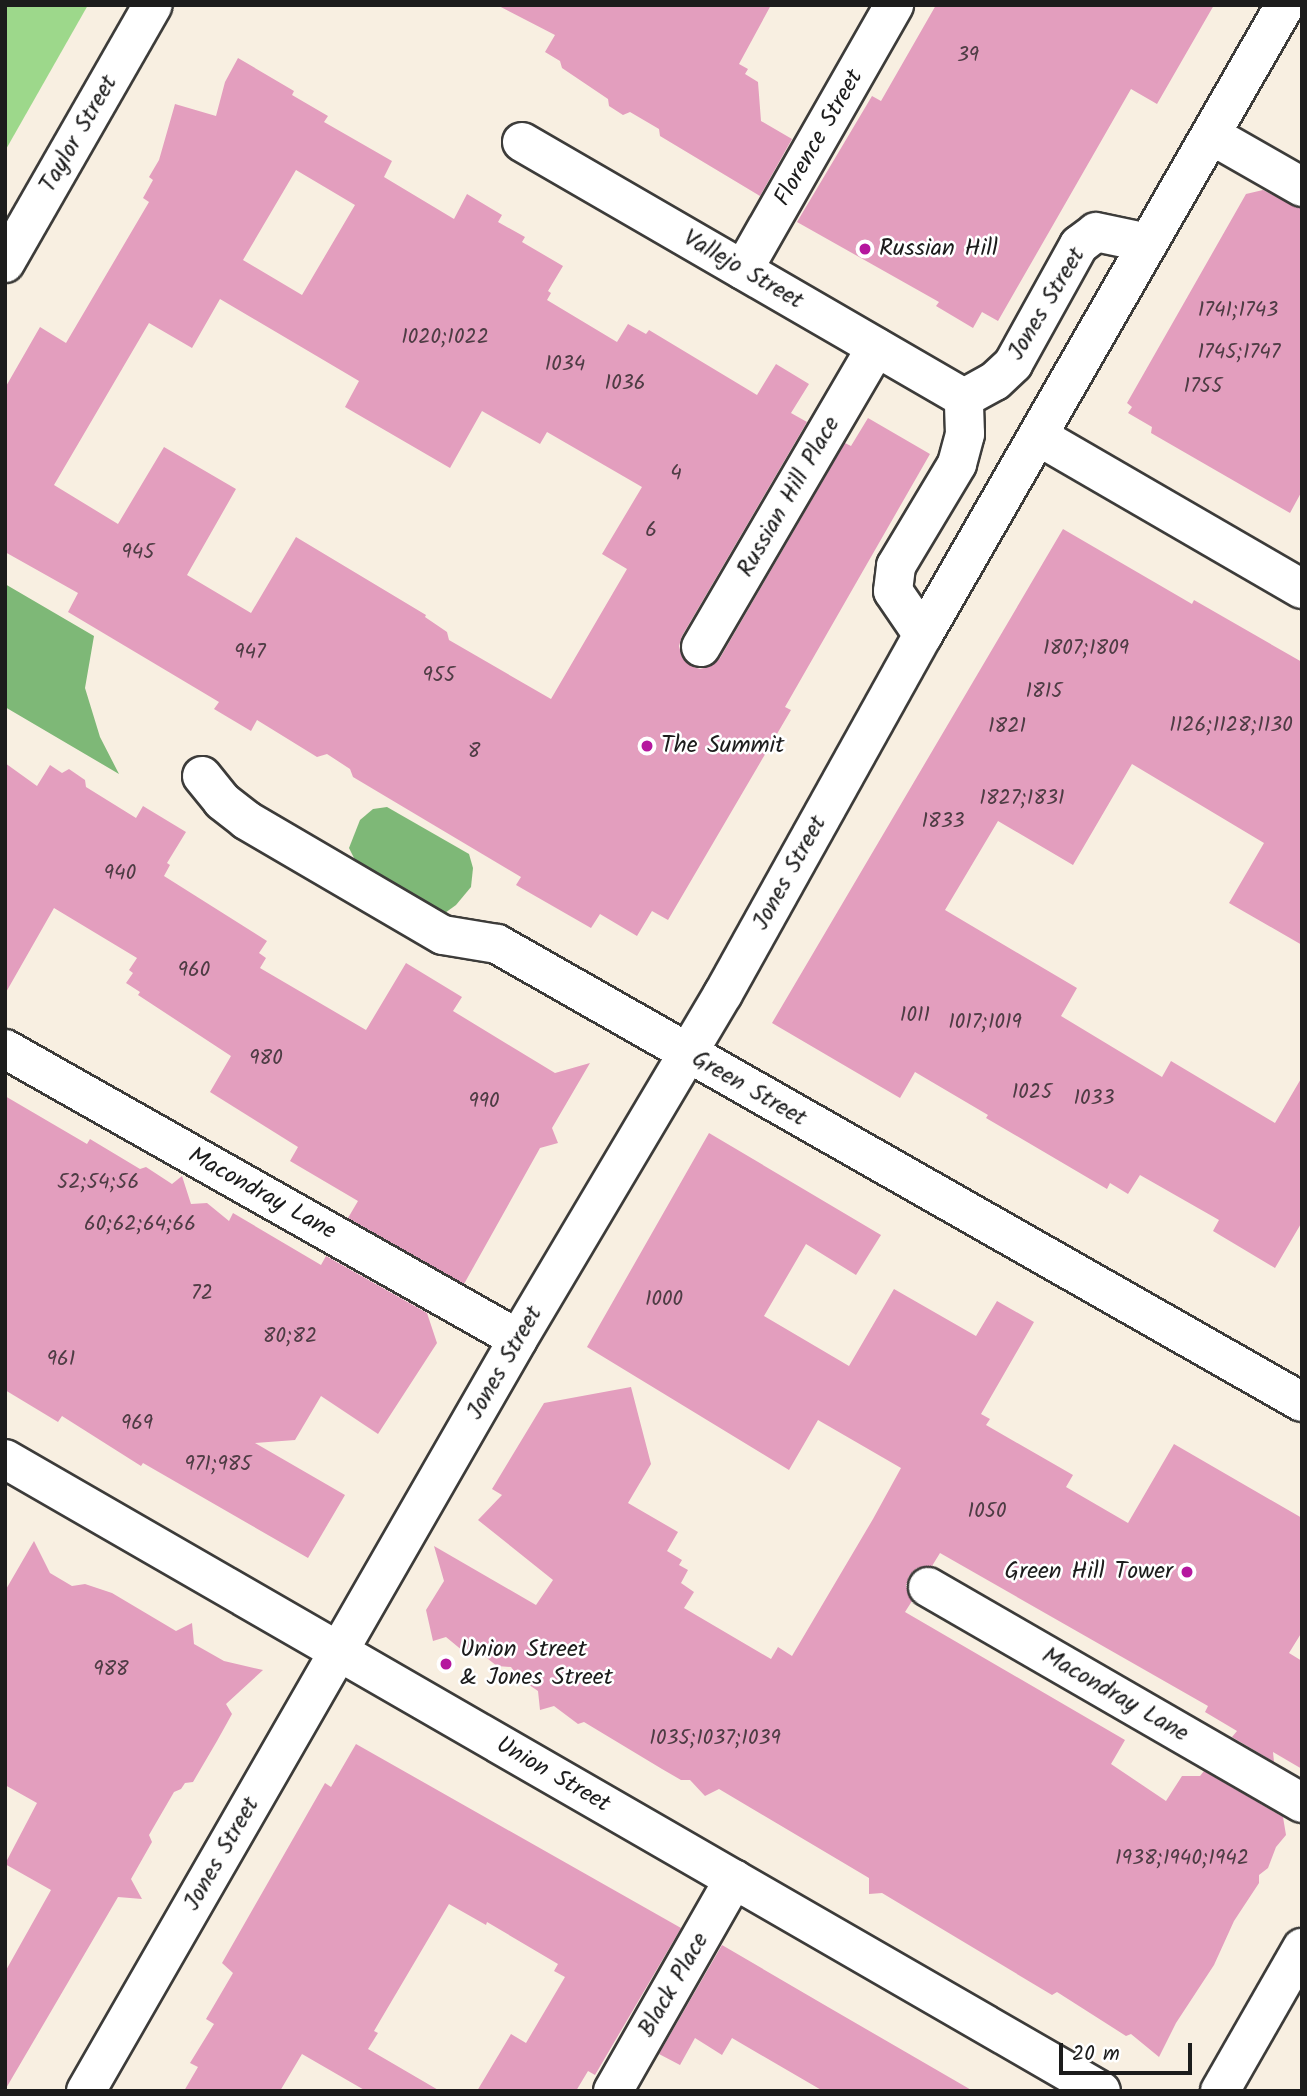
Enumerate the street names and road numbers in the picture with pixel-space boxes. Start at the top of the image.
street label: Florence Street [768,65,870,211]
street label: Taylor Street [34,70,124,198]
street label: Vallejo Street [678,224,808,316]
street label: Jones Street [1002,242,1092,366]
street label: Russian Hill Place [731,412,847,582]
street label: Jones Street [747,811,833,935]
street label: Green Street [687,1045,811,1133]
street label: Macondray Lane [183,1142,341,1246]
street label: Jones Street [461,1301,549,1425]
street label: Macondray Lane [1037,1641,1193,1749]
street label: Union Street [491,1731,615,1819]
street label: Jones Street [178,1792,266,1916]
street label: Black Place [633,1928,715,2042]

